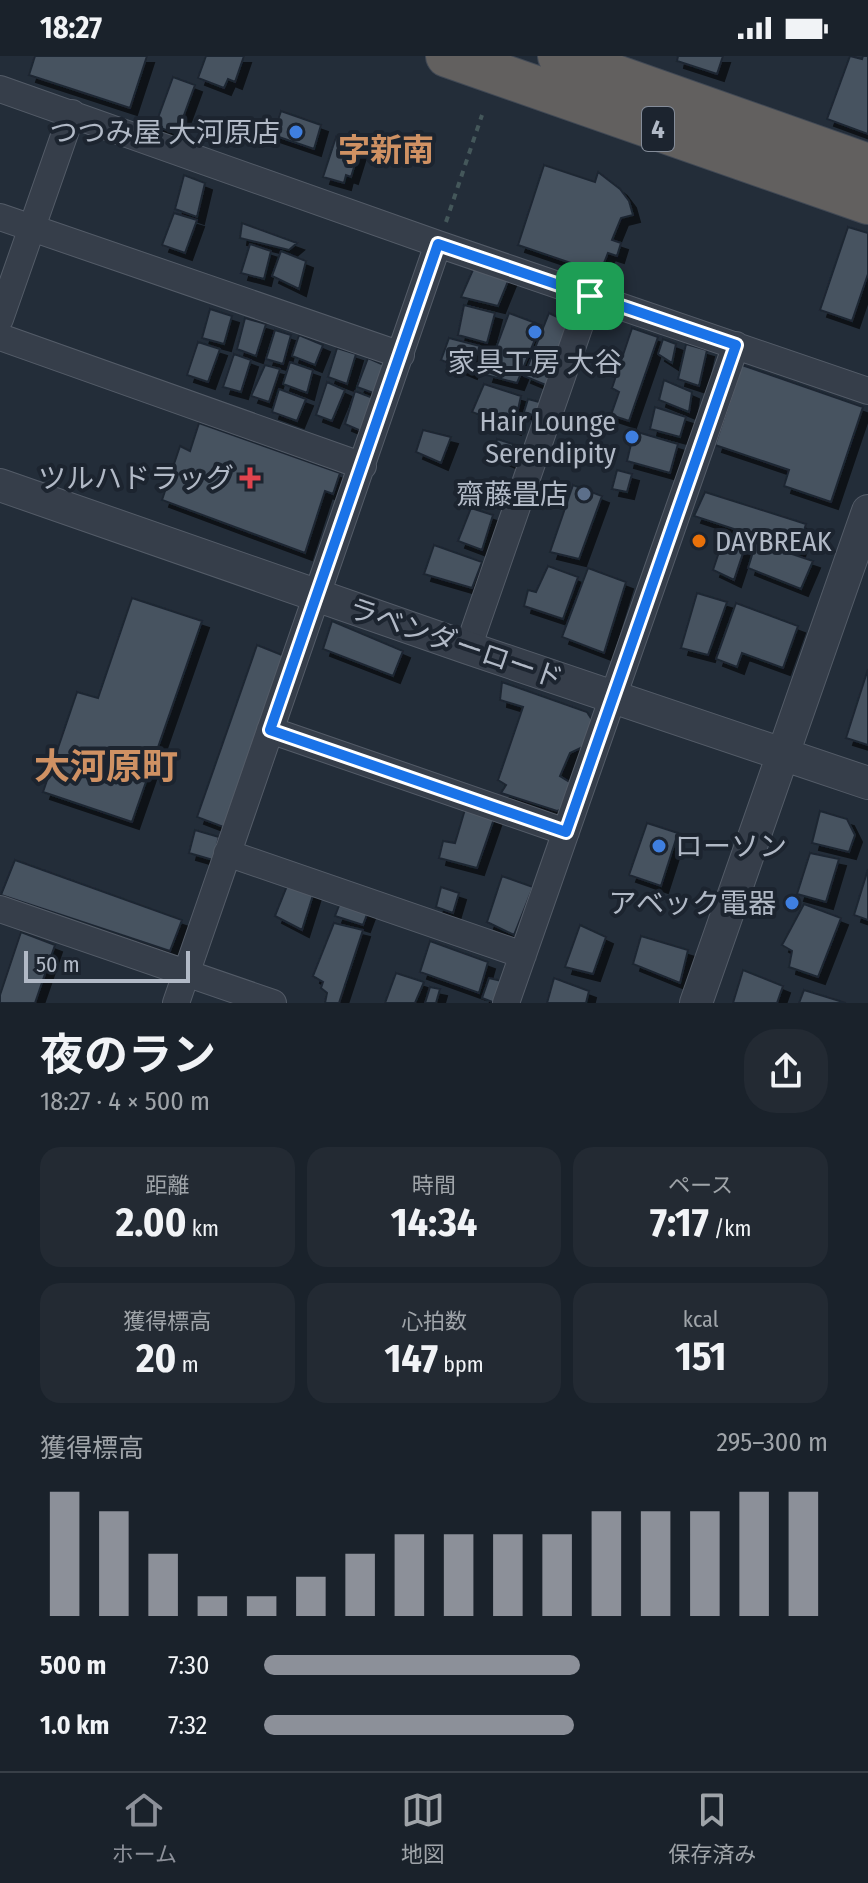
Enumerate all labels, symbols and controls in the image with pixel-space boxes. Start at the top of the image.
text: 18:27 [40,10,102,46]
road number: 4 [642,107,674,151]
place label: つつみ屋 大河原店 [49,116,280,149]
marker: つつみ屋 大河原店 [287,123,305,141]
district label: 字新南 [338,131,434,169]
pin [556,262,624,330]
icon: arrive [568,274,612,318]
marker: 家具工房 大谷 [526,323,544,341]
place label: 家具工房 大谷 [448,346,622,379]
place label: Hair Lounge Serendipity [479,405,617,470]
marker: Hair Lounge Serendipity [623,428,641,446]
place label: ツルハドラッグ [38,462,234,495]
marker: ツルハドラッグ [241,469,259,487]
place label: 齋藤畳店 [456,478,568,511]
marker: 齋藤畳店 [575,485,593,503]
place label: DAYBREAK [715,525,832,558]
marker: DAYBREAK [690,532,708,550]
street label: ラベンダーロード [345,591,567,696]
district label: 大河原町 [34,745,178,789]
place label: ローソン [675,830,787,863]
marker: ローソン [650,837,668,855]
place label: アベック電器 [609,887,776,920]
marker: アベック電器 [783,894,801,912]
scale bar [24,947,190,983]
text: 50 m [36,951,80,978]
text: 夜のラン [40,1029,216,1082]
button: share [744,1029,828,1113]
text: 18:27 · 4 × 500 m [40,1086,210,1117]
text: 距離 [145,1172,189,1199]
text: 時間 [412,1172,456,1199]
text: ペース [668,1172,733,1199]
text: 2.00 [116,1199,187,1247]
text: 14:34 [391,1199,477,1247]
text: 7:17 [650,1199,709,1247]
text: km [187,1215,219,1242]
text: /km [709,1215,751,1242]
text: kcal [683,1306,718,1333]
text: 獲得標高 [123,1308,211,1335]
text: 心拍数 [401,1308,467,1335]
text: 151 [675,1333,726,1381]
text: 20 [136,1335,176,1383]
text: 147 [384,1335,438,1383]
text: m [176,1351,199,1378]
text: bpm [438,1351,484,1378]
text: 295–300 m [716,1427,828,1458]
text: 獲得標高 [40,1433,144,1464]
text: 500 m [40,1650,106,1681]
text: 7:30 [168,1650,210,1681]
text: 1.0 km [40,1710,109,1741]
text: 7:32 [168,1710,207,1741]
tab: ホーム [112,1788,177,1868]
tab: 地図 [401,1788,445,1868]
tab: 保存済み [668,1788,756,1868]

